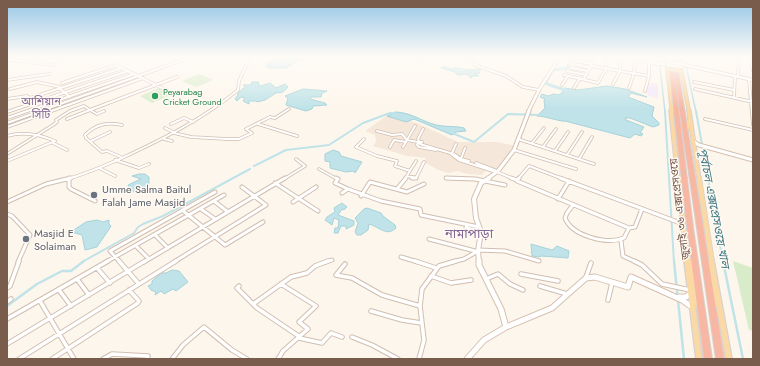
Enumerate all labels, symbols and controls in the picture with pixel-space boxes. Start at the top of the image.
place label: Peyarabag Cricket Ground [163,85,222,108]
marker: Peyarabag Cricket Ground [150,91,160,101]
district label: আশিয়ান সিটি [20,93,61,122]
water label: পূর্বাচল এক্সপ্রেসওয়ে খাল [693,146,735,272]
street label: জুলাই ৩৬ এক্সপ্রেসওয়ে [665,157,693,262]
place label: Umme Salma Baitul Falah Jame Masjid [102,181,191,210]
marker: Umme Salma Baitul Falah Jame Masjid [89,190,99,200]
district label: নামাপাড়া [444,224,494,243]
place label: Masjid E Solaiman [34,225,76,254]
marker: Masjid E Solaiman [21,234,31,244]

